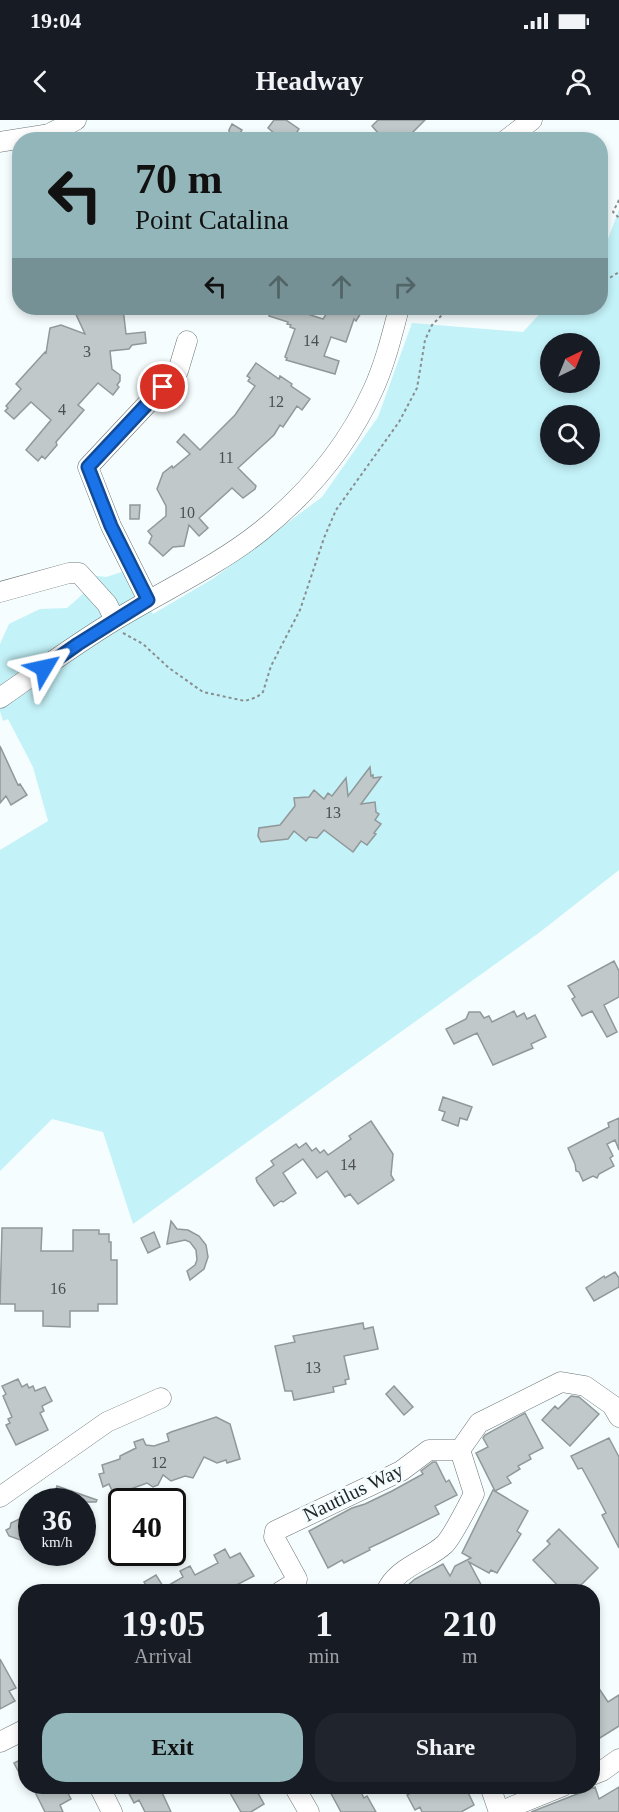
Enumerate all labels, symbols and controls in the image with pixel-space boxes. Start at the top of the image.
text: 19:04 [30,8,81,33]
icon: back [24,65,57,98]
icon: person [562,65,595,98]
text: Headway [256,66,364,96]
icon: left [36,156,114,234]
text: 70 m [135,156,223,202]
text: Point Catalina [135,205,289,235]
icon: left [199,270,232,303]
icon: ahead [262,270,295,303]
icon: ahead [325,270,358,303]
icon: right [388,270,421,303]
house number: 14 [303,332,319,349]
north arrow [540,333,600,393]
map controls [540,333,600,465]
house number: 3 [83,343,91,360]
pin [137,361,188,412]
icon: arrive [146,370,179,403]
house number: 12 [268,393,284,410]
house number: 4 [58,401,66,418]
button: search [540,405,600,465]
house number: 11 [218,449,234,466]
house number: 10 [179,504,195,521]
position arrow [12,636,76,700]
house number: 13 [325,804,341,821]
house number: 14 [340,1156,356,1173]
house number: 16 [50,1280,66,1297]
house number: 13 [305,1359,321,1376]
house number: 12 [151,1454,167,1471]
street label: Nautilus Way [299,1458,407,1527]
speed limit sign: 40 [108,1488,186,1566]
text: 36 [42,1503,72,1536]
text: km/h [42,1534,72,1550]
text: 19:05 [121,1604,205,1644]
text: 1 [315,1604,333,1644]
text: 210 [443,1604,497,1644]
text: Arrival [134,1645,192,1667]
text: min [308,1645,340,1667]
text: m [462,1645,478,1667]
button: Exit [42,1713,303,1782]
button: Share [315,1713,576,1782]

